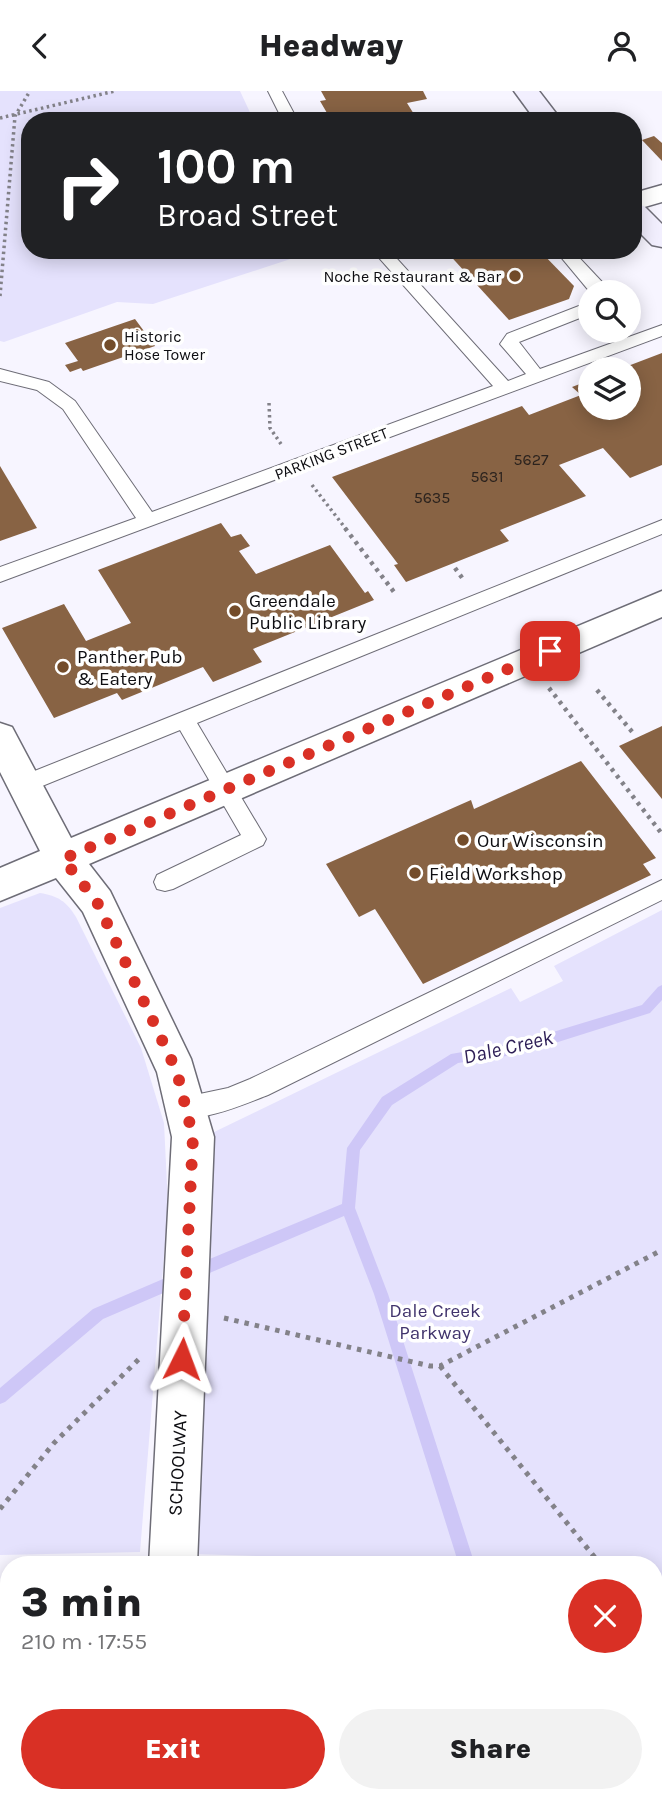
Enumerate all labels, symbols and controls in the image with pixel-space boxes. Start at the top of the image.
icon: back [21,27,59,65]
text: Headway [259,27,403,64]
icon: person [603,27,641,65]
text: 100 m [157,138,295,195]
icon: right [42,140,133,231]
text: Broad Street [157,197,338,234]
place label: Noche Restaurant & Bar [323,267,501,286]
marker: Noche Restaurant & Bar [507,268,523,284]
map controls [578,280,641,420]
button: search [578,280,641,343]
place label: Historic Hose Tower [124,327,205,364]
marker: Historic Hose Tower [102,337,118,353]
button: layers [578,357,641,420]
street label: PARKING STREET [272,423,391,484]
house number: 5627 [514,450,549,469]
house number: 5631 [471,467,503,486]
house number: 5635 [414,488,450,507]
place label: Greendale Public Library [249,590,367,634]
marker: Greendale Public Library [227,603,243,619]
pin [520,621,580,681]
icon: arrive [531,632,569,670]
place label: Panther Pub & Eatery [77,646,182,690]
marker: Panther Pub & Eatery [55,659,71,675]
place label: Our Wisconsin [477,830,604,852]
marker: Our Wisconsin [455,832,471,848]
place label: Field Workshop [429,863,563,885]
marker: Field Workshop [407,865,423,881]
water label: Dale Creek [461,1025,556,1069]
park label: Dale Creek Parkway [389,1300,481,1344]
position arrow [145,1322,219,1396]
street label: SCHOOLWAY [164,1409,192,1516]
text: 3 min [21,1577,142,1627]
button: close [568,1579,642,1653]
text: 210 m · 17:55 [21,1628,147,1655]
button: Exit [21,1709,325,1789]
button: Share [339,1709,642,1789]

